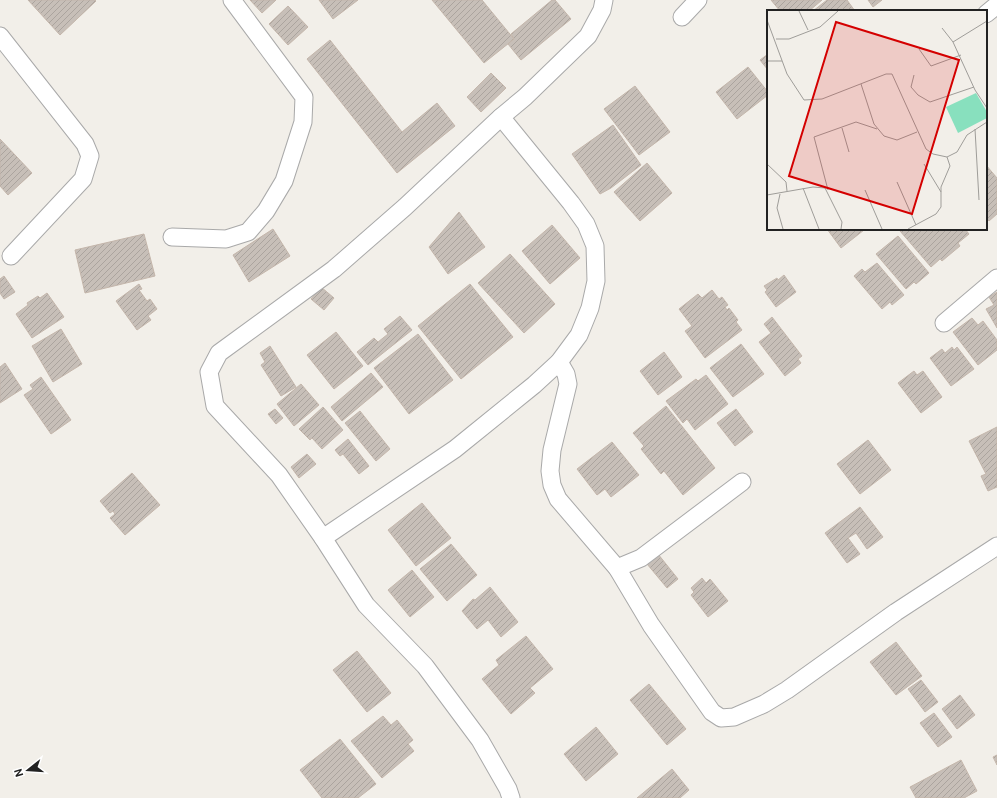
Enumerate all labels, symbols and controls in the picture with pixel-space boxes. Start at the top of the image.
inset map [767,10,987,230]
north arrow [8,750,48,790]
text: N [12,767,27,778]

